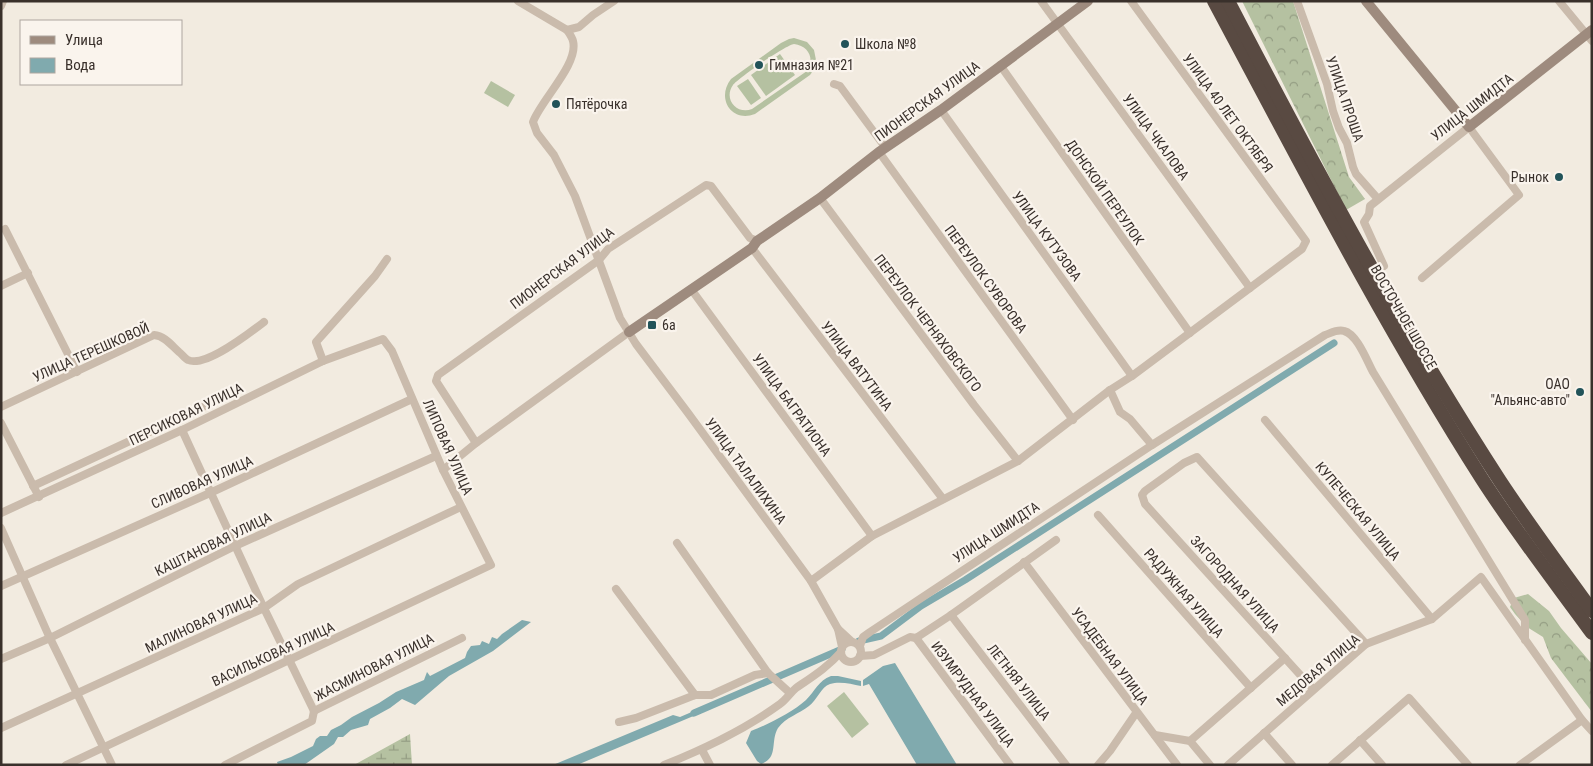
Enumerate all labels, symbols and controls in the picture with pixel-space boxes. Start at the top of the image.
legend [20,20,182,85]
text: Улица [65,31,103,49]
place label: Школа №8 [855,36,916,52]
marker: Школа №8 [839,38,851,50]
street label: УЛИЦА 40 ЛЕТ ОКТЯБРЯ [1180,51,1276,175]
street label: УЛИЦА ПРОША [1323,54,1367,144]
text: Вода [65,56,95,74]
place label: Гимназия №21 [769,57,854,73]
street label: ПИОНЕРСКАЯ УЛИЦА [871,58,983,144]
marker: Гимназия №21 [753,59,765,71]
street label: УЛИЦА ШМИДТА [1428,70,1516,144]
street label: УЛИЦА ЧКАЛОВА [1120,91,1192,183]
place label: Пятёрочка [566,96,628,112]
marker: Пятёрочка [550,98,562,110]
street label: ДОНСКОЙ ПЕРЕУЛОК [1063,136,1147,248]
place label: Рынок [1511,169,1549,185]
marker: Рынок [1553,171,1565,183]
street label: УЛИЦА КУТУЗОВА [1009,188,1085,284]
street label: ПЕРЕУЛОК СУВОРОВА [942,222,1030,336]
street label: ПИОНЕРСКАЯ УЛИЦА [507,224,617,312]
street label: ПЕРЕУЛОК ЧЕРНЯХОВСКОГО [871,251,985,395]
street label: ВОСТОЧНОЕ ШОССЕ [1368,262,1440,372]
place label: 6а [662,317,676,333]
street label: УЛИЦА ВАТУТИНА [818,318,896,414]
street label: УЛИЦА ТЕРЕШКОВОЙ [30,319,152,385]
marker: 6а [646,319,658,331]
street label: УЛИЦА БАГРАТИОНА [749,351,835,459]
place label: ОАО "Альянс-авто" [1491,376,1570,408]
street label: ПЕРСИКОВАЯ УЛИЦА [126,379,246,449]
marker: ОАО "Альянс-авто" [1574,386,1586,398]
street label: ЛИПОВАЯ УЛИЦА [420,397,476,497]
street label: УЛИЦА ТАЛАЛИХИНА [702,415,790,527]
street label: СЛИВОВАЯ УЛИЦА [149,452,255,512]
street label: КУПЕЧЕСКАЯ УЛИЦА [1312,459,1404,563]
street label: УЛИЦА ШМИДТА [950,498,1042,566]
street label: КАШТАНОВАЯ УЛИЦА [152,509,274,579]
street label: ЗАГОРОДНАЯ УЛИЦА [1187,532,1283,636]
street label: РАДУЖНАЯ УЛИЦА [1141,545,1227,641]
street label: МАЛИНОВАЯ УЛИЦА [142,590,260,656]
street label: УСАДЕБНАЯ УЛИЦА [1068,604,1152,708]
street label: ВАСИЛЬКОВАЯ УЛИЦА [209,619,337,689]
street label: ЖАСМИНОВАЯ УЛИЦА [312,630,436,704]
street label: МЕДОВАЯ УЛИЦА [1273,631,1363,709]
street label: ИЗУМРУДНАЯ УЛИЦА [928,638,1018,750]
street label: ЛЕТНЯЯ УЛИЦА [984,641,1054,723]

